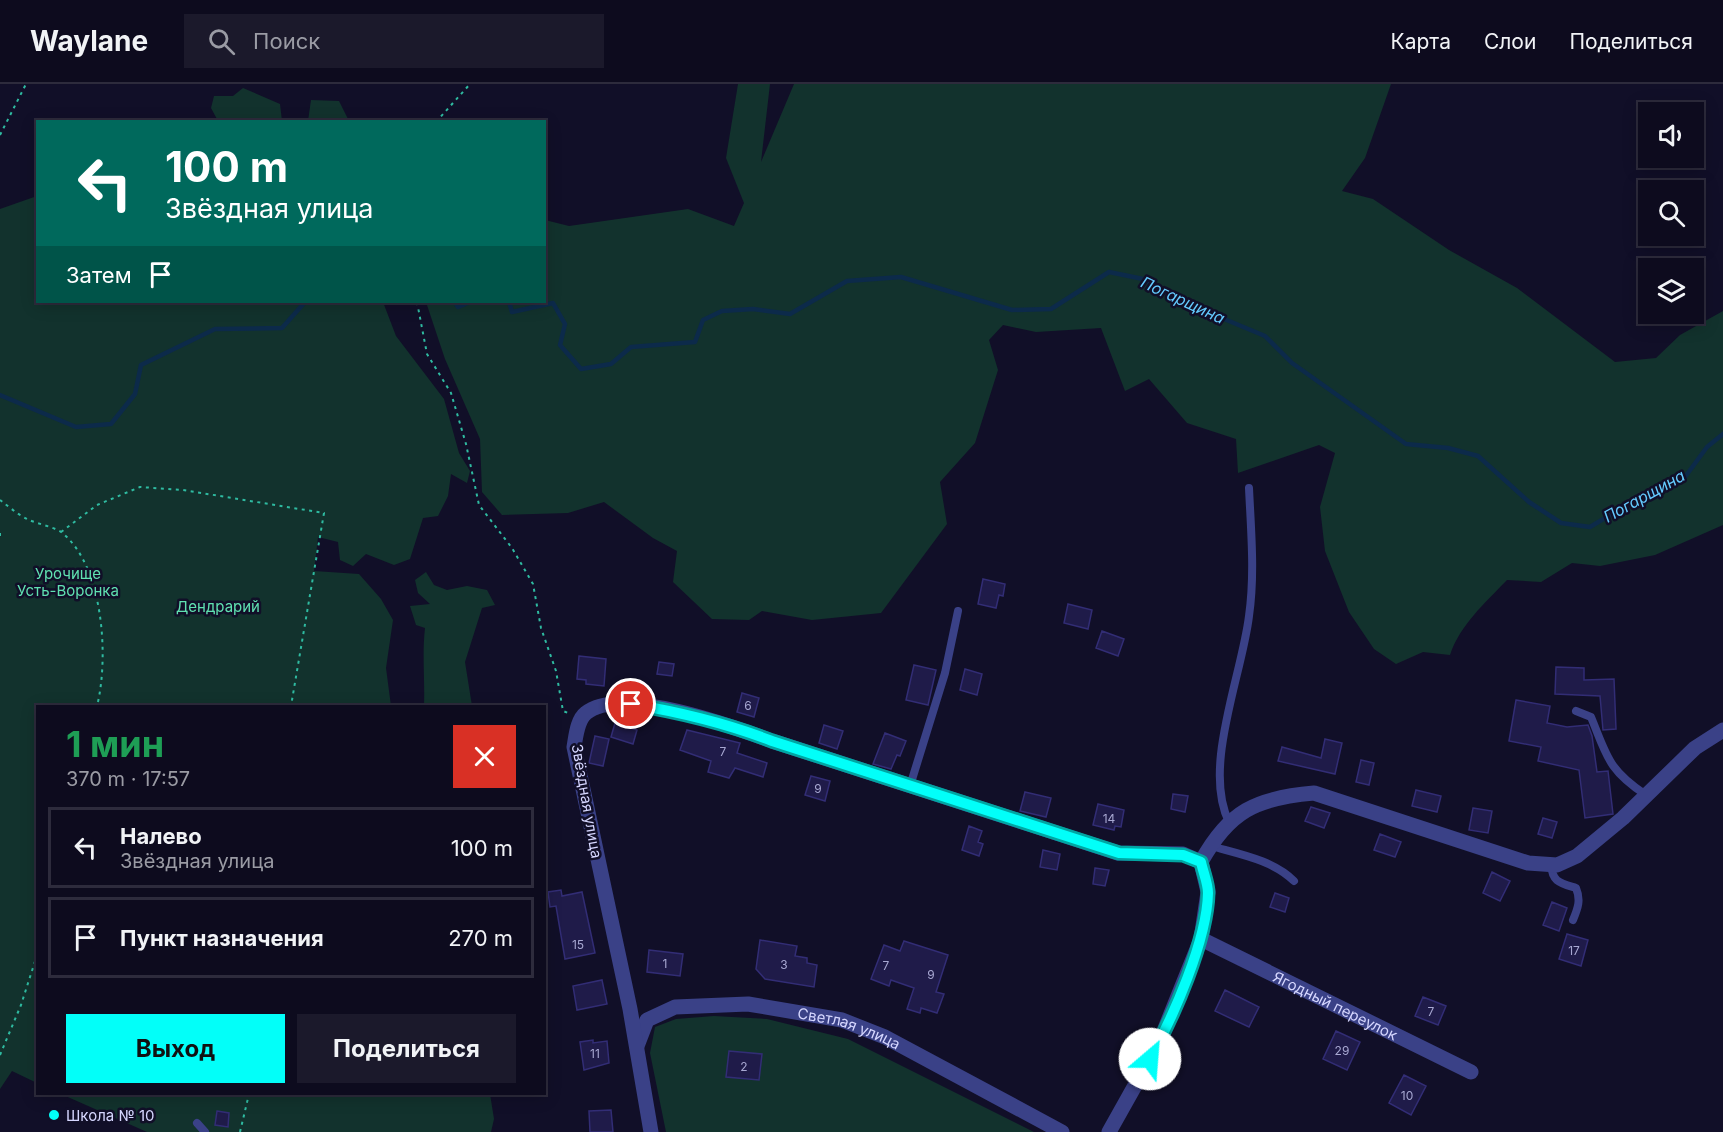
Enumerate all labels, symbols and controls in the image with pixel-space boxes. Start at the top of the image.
search box [184,14,604,68]
text: Waylane [30,24,148,58]
icon: search [205,25,238,58]
text: Поиск [253,28,320,54]
text: Карта [1391,29,1451,54]
text: Слои [1484,29,1536,54]
text: Поделиться [1569,29,1693,54]
map controls [1638,102,1704,324]
button: sound [1638,102,1704,168]
text: 100 m [165,141,288,192]
icon: left [66,144,144,222]
button: search [1638,180,1704,246]
text: Звёздная улица [165,192,373,225]
icon: arrive [144,258,177,291]
button: layers [1638,258,1704,324]
text: Затем [66,262,132,288]
water label: Погарщина [1138,272,1228,328]
water label: Погарщина [1600,465,1688,527]
park label: Урочище Усть-Воронка [17,564,119,600]
park label: Дендрарий [176,597,260,616]
pin [605,678,656,729]
icon: arrive [614,687,647,720]
house number: 6 [744,698,752,713]
text: 1 мин [66,722,164,766]
button: close [453,725,516,788]
street label: Звёздная улица [568,742,606,860]
house number: 7 [720,744,727,759]
text: 370 m · 17:57 [66,767,190,791]
house number: 9 [814,781,822,796]
house number: 14 [1103,811,1116,826]
text: Налево [120,823,202,849]
icon: left [69,831,102,864]
text: 100 m [451,835,513,861]
text: Звёздная улица [120,849,274,873]
icon: arrive [69,921,102,954]
text: Пункт назначения [120,925,324,951]
text: 270 m [448,925,513,951]
house number: 15 [572,937,584,952]
house number: 17 [1568,943,1580,958]
house number: 1 [663,956,667,971]
house number: 3 [780,957,788,972]
house number: 7 [883,958,890,973]
house number: 9 [927,967,935,982]
street label: Ягодный переулок [1270,967,1401,1044]
street label: Светлая улица [796,1003,904,1053]
house number: 7 [1428,1004,1435,1019]
button: Выход [66,1014,285,1083]
button: Поделиться [297,1014,516,1083]
position arrow [1118,1027,1182,1091]
house number: 29 [1335,1043,1349,1058]
house number: 11 [590,1046,600,1061]
house number: 2 [740,1059,748,1074]
house number: 10 [1401,1088,1413,1103]
place label: Школа № 10 [66,1106,155,1125]
marker: Школа № 10 [47,1108,61,1122]

